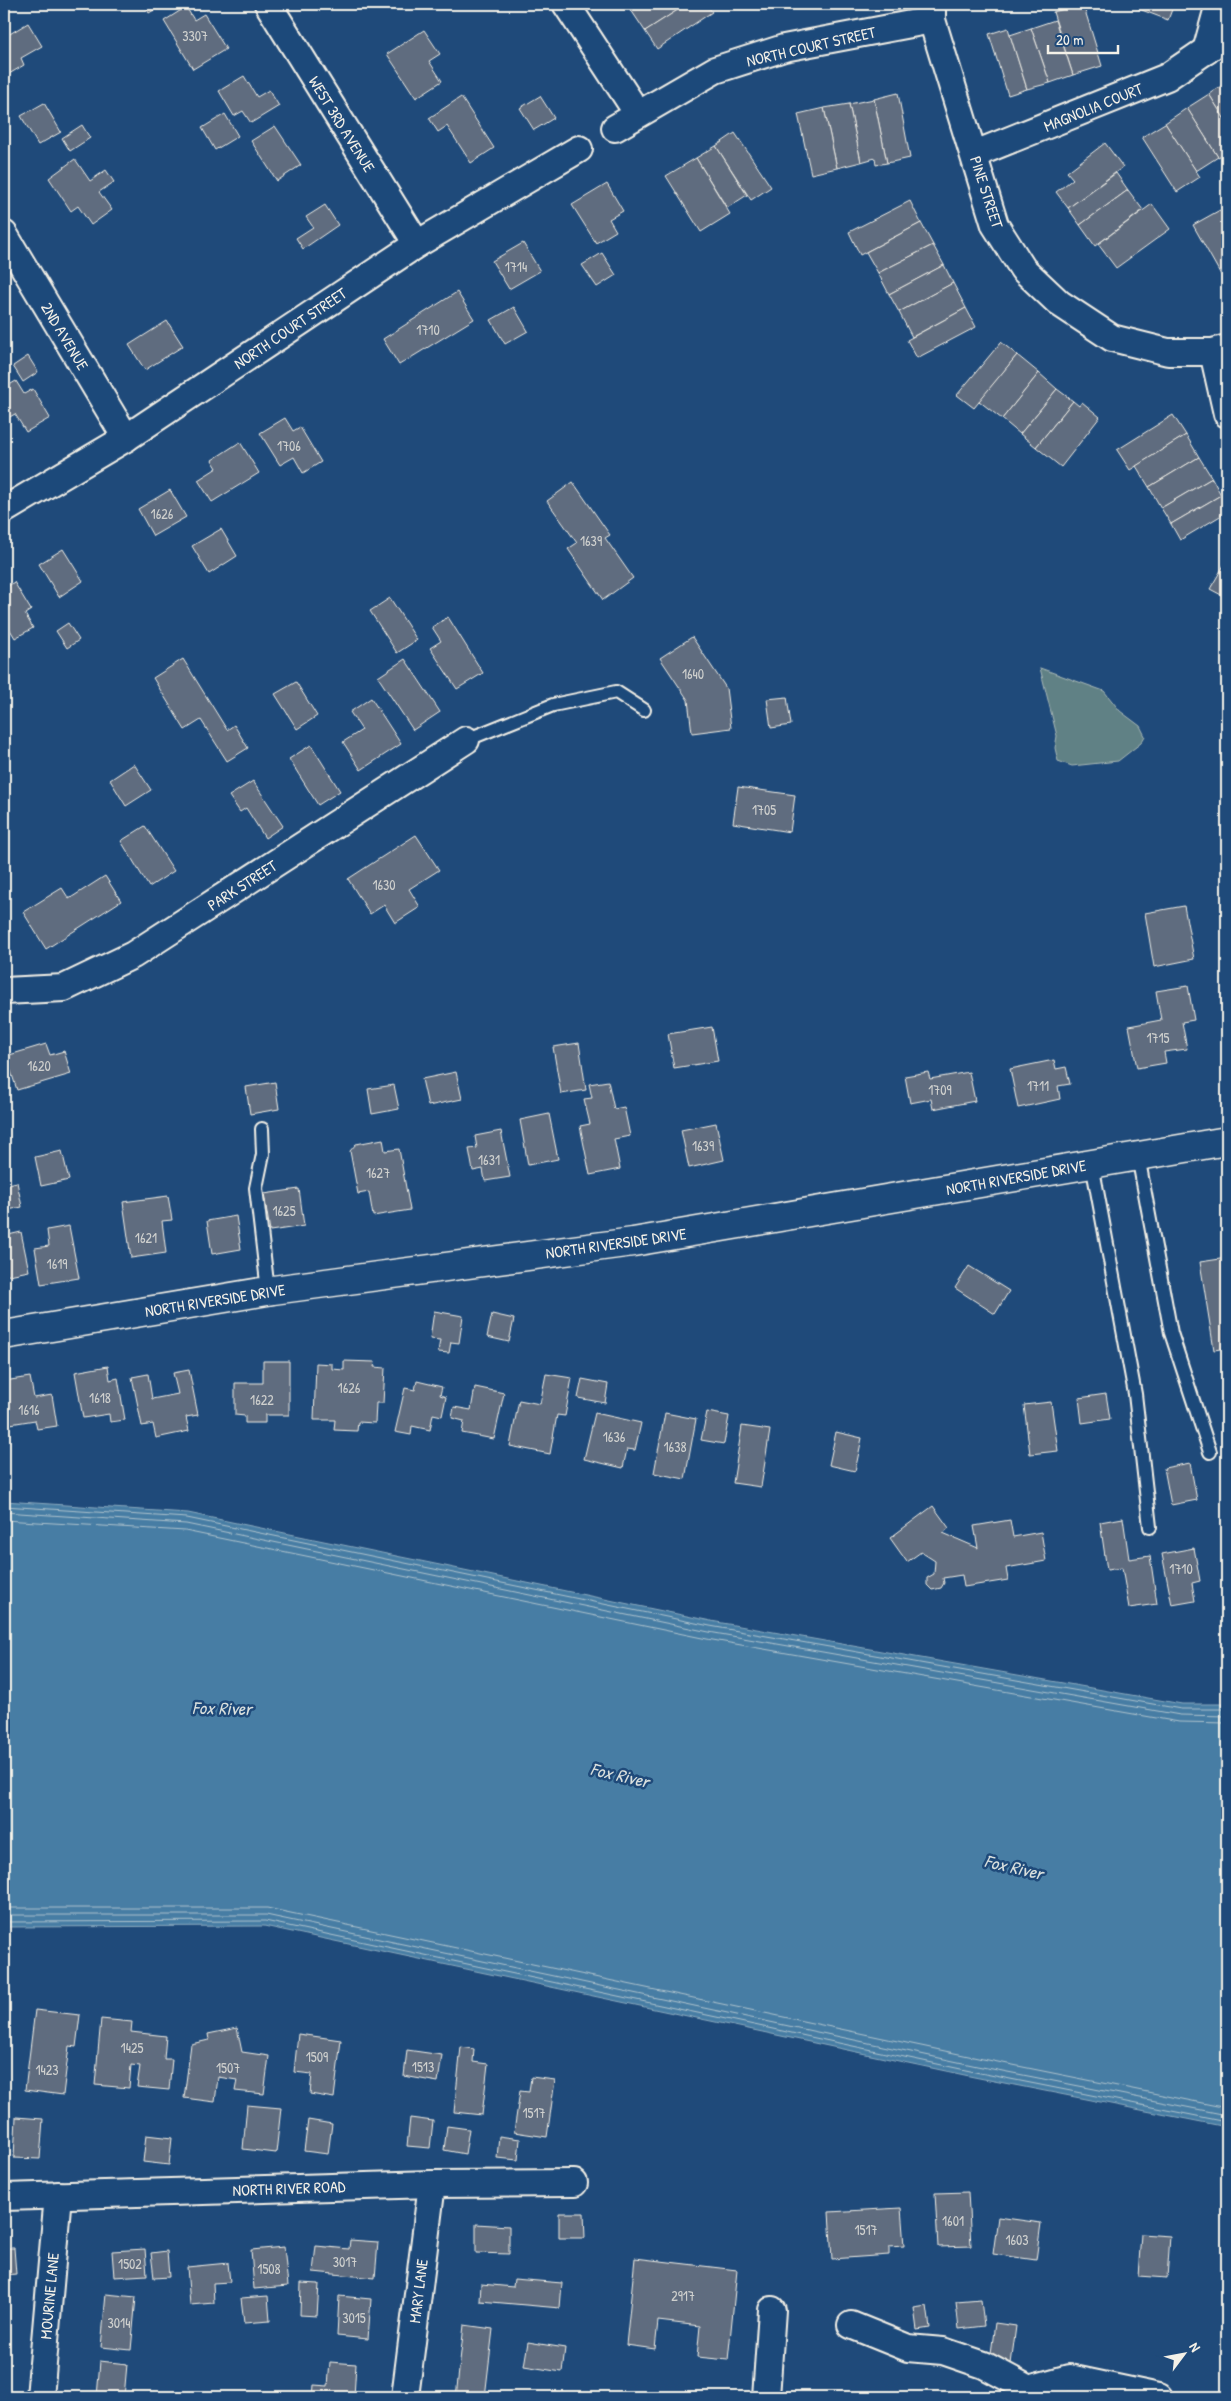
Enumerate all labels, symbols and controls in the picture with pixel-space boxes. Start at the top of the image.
street label: NORTH COURT STREET [744,20,878,72]
scale bar [1048,22,1118,54]
house number: 3307 [182,26,208,45]
text: 20 m [1056,29,1083,50]
street label: WEST 3RD AVENUE [304,72,380,176]
street label: MAGNOLIA COURT [1040,77,1146,137]
street label: PINE STREET [965,153,1009,231]
house number: 1714 [505,257,527,276]
street label: NORTH COURT STREET [229,282,351,374]
street label: 2ND AVENUE [36,298,94,374]
house number: 1710 [416,320,440,339]
house number: 1706 [277,436,301,455]
house number: 1626 [151,504,174,523]
house number: 1639 [580,531,602,550]
house number: 1640 [682,664,704,683]
house number: 1705 [752,800,776,819]
street label: PARK STREET [203,854,281,916]
house number: 1630 [372,875,396,894]
house number: 1715 [1146,1028,1170,1047]
house number: 1620 [27,1056,51,1075]
house number: 1711 [1027,1076,1049,1095]
house number: 1709 [928,1080,952,1099]
house number: 1639 [692,1136,714,1155]
house number: 1631 [478,1150,500,1169]
street label: NORTH RIVERSIDE DRIVE [944,1154,1088,1200]
house number: 1627 [366,1163,390,1182]
house number: 1625 [272,1201,296,1220]
street label: NORTH RIVERSIDE DRIVE [544,1222,688,1264]
house number: 1621 [135,1228,157,1247]
house number: 1619 [47,1254,67,1273]
street label: NORTH RIVERSIDE DRIVE [143,1278,287,1322]
house number: 1626 [338,1378,361,1397]
house number: 1618 [89,1388,111,1407]
house number: 1622 [250,1390,274,1409]
house number: 1616 [18,1400,40,1419]
house number: 1636 [603,1427,626,1446]
house number: 1638 [663,1437,687,1456]
house number: 1710 [1169,1559,1193,1578]
water label: Fox River [192,1695,254,1721]
water label: Fox River [588,1756,654,1794]
water label: Fox River [982,1848,1048,1886]
house number: 1425 [121,2038,143,2057]
house number: 1509 [306,2047,328,2066]
house number: 1513 [412,2057,434,2076]
house number: 1507 [216,2058,240,2077]
house number: 1423 [35,2060,59,2079]
house number: 1517 [522,2103,546,2122]
street label: NORTH RIVER ROAD [232,2175,346,2201]
house number: 1601 [942,2211,964,2230]
house number: 1517 [854,2220,878,2239]
house number: 1603 [1005,2230,1029,2249]
street label: MOURINE LANE [34,2252,64,2340]
house number: 3017 [333,2252,357,2271]
house number: 1502 [118,2254,142,2273]
street label: MARY LANE [403,2258,433,2324]
house number: 1508 [257,2259,281,2278]
house number: 2917 [671,2286,695,2305]
house number: 3015 [342,2308,366,2327]
house number: 3014 [108,2313,130,2332]
north arrow [1158,2328,1208,2378]
text: N [1185,2339,1206,2356]

